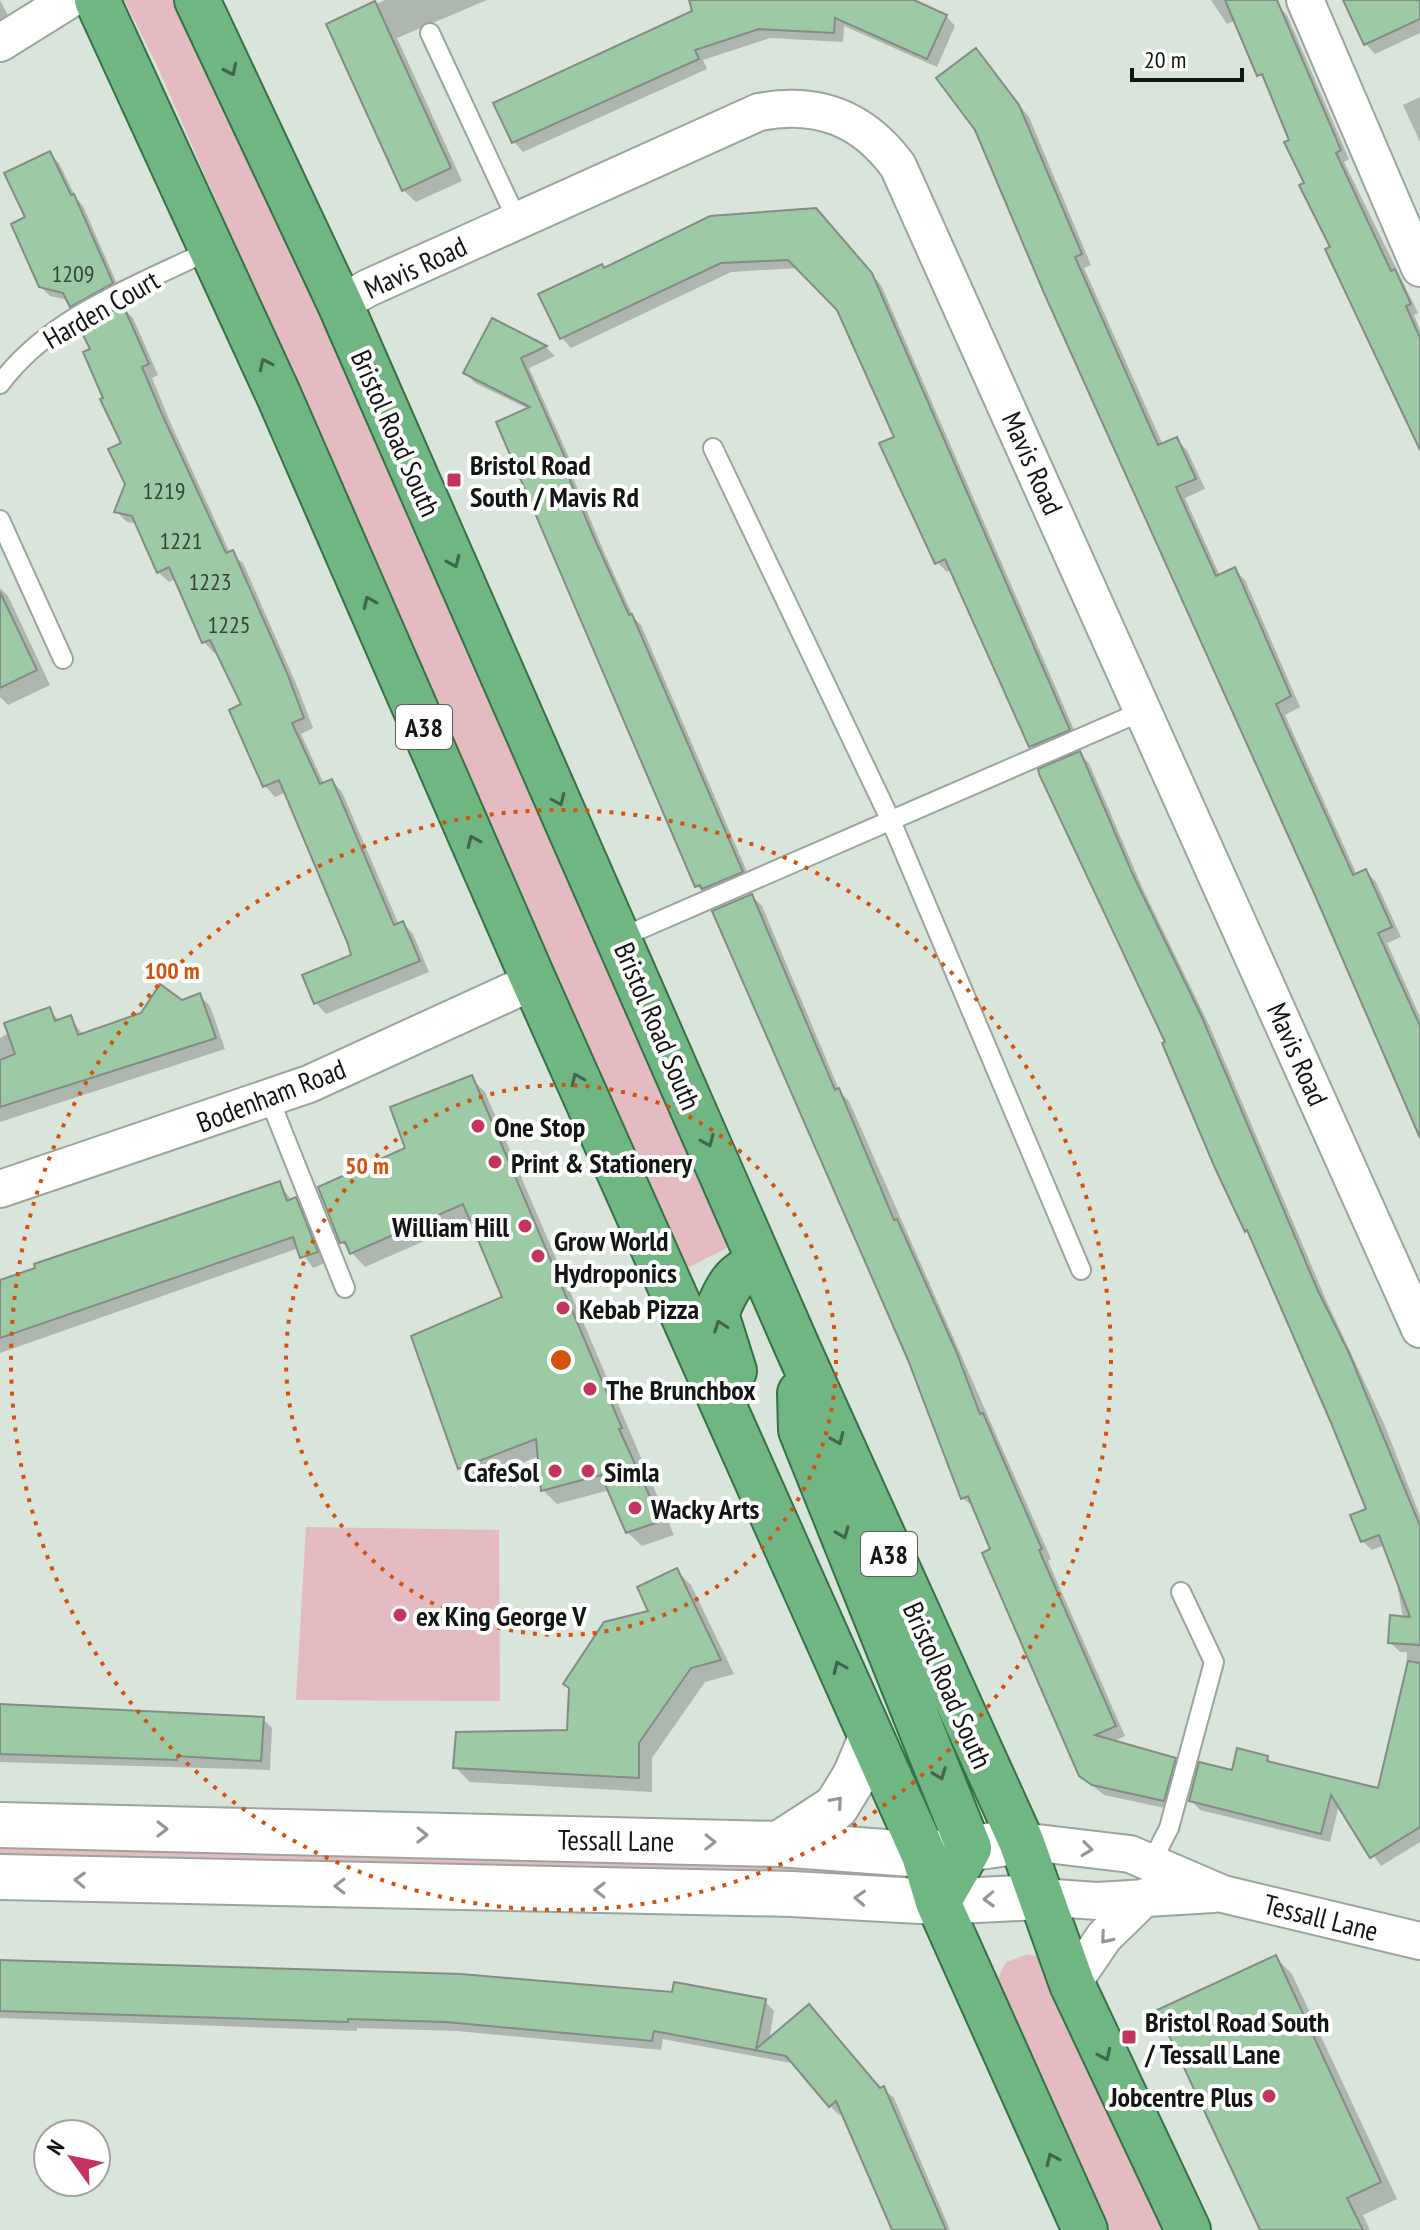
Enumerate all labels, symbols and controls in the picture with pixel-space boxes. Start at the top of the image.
scale bar [1132,32,1242,82]
text: 20 m [1144,44,1186,75]
one-way arrow [222,61,237,76]
street label: Mavis Road [358,227,472,307]
house number: 1209 [51,258,95,289]
street label: Harden Court [36,261,166,357]
street label: Bristol Road South [343,344,449,522]
one-way arrow [259,358,275,372]
street label: Mavis Road [994,406,1072,520]
place label: Bristol Road South / Mavis Rd [470,446,639,515]
marker: Bristol Road South / Mavis Rd [445,471,463,489]
house number: 1219 [142,475,186,506]
house number: 1221 [159,525,203,556]
one-way arrow [444,554,460,568]
house number: 1223 [188,566,232,597]
one-way arrow [363,596,379,610]
house number: 1225 [207,609,251,640]
road number: A38 [396,705,452,749]
one-way arrow [549,792,565,806]
one-way arrow [466,834,482,849]
street label: Bristol Road South [606,937,710,1115]
text: 100 m [144,955,200,986]
street label: Mavis Road [1259,997,1337,1111]
street label: Bodenham Road [191,1050,351,1140]
one-way arrow [571,1072,587,1087]
place label: One Stop [494,1108,585,1145]
marker: One Stop [469,1117,487,1135]
one-way arrow [698,1133,714,1147]
place label: Print & Stationery [511,1144,693,1181]
text: 50 m [345,1150,389,1181]
marker: Print & Stationery [486,1153,504,1171]
place label: William Hill [391,1208,509,1245]
marker: William Hill [516,1217,534,1235]
place label: Grow World Hydroponics [554,1222,677,1291]
marker: Grow World Hydroponics [529,1247,547,1265]
place label: Kebab Pizza [579,1290,699,1327]
marker: Kebab Pizza [554,1299,572,1317]
one-way arrow [714,1320,730,1334]
centre of rings [547,1346,575,1374]
place label: The Brunchbox [606,1371,756,1408]
marker: The Brunchbox [581,1380,599,1398]
one-way arrow [828,1430,844,1445]
place label: CafeSol [464,1453,539,1490]
place label: Simla [604,1453,660,1490]
marker: CafeSol [546,1462,564,1480]
marker: Simla [579,1462,597,1480]
place label: Wacky Arts [650,1490,760,1527]
marker: Wacky Arts [626,1499,644,1517]
one-way arrow [833,1525,850,1539]
road number: A38 [861,1532,917,1576]
street label: Bristol Road South [895,1596,1001,1774]
place label: ex King George V [416,1597,587,1634]
marker: ex King George V [391,1606,409,1624]
one-way arrow [833,1661,849,1675]
one-way arrow [931,1766,947,1780]
one-way arrow [827,1796,842,1811]
street label: Tessall Lane [557,1820,675,1860]
one-way arrow [156,1821,169,1838]
one-way arrow [416,1827,429,1844]
one-way arrow [704,1833,717,1851]
one-way arrow [1080,1840,1094,1857]
one-way arrow [73,1871,86,1888]
one-way arrow [333,1877,346,1894]
one-way arrow [593,1882,606,1899]
street label: Tessall Lane [1260,1885,1382,1949]
one-way arrow [853,1889,866,1906]
one-way arrow [982,1891,995,1908]
one-way arrow [1101,1929,1115,1944]
place label: Bristol Road South / Tessall Lane [1144,2003,1329,2072]
marker: Bristol Road South / Tessall Lane [1120,2028,1138,2046]
one-way arrow [1095,2047,1111,2061]
place label: Jobcentre Plus [1109,2078,1253,2115]
marker: Jobcentre Plus [1260,2087,1278,2105]
north arrow [32,2118,112,2198]
text: N [40,2134,70,2160]
one-way arrow [1046,2153,1062,2167]

